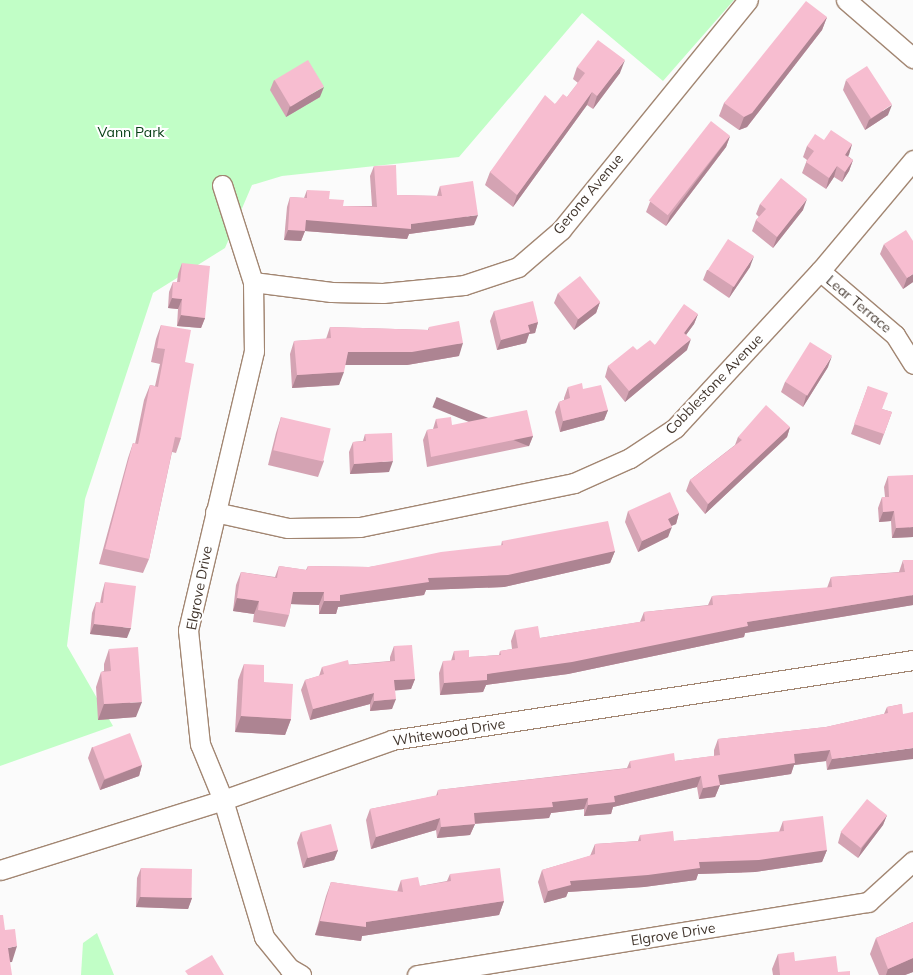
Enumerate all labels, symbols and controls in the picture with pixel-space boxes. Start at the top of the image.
park label: Vann Park [98,124,164,140]
street label: Gerona Avenue [549,150,627,238]
street label: Lear Terrace [823,272,895,336]
street label: Cobblestone Avenue [662,330,766,438]
street label: Elgrove Drive [183,545,215,631]
street label: Whitewood Drive [392,715,506,749]
street label: Elgrove Drive [630,919,716,949]

